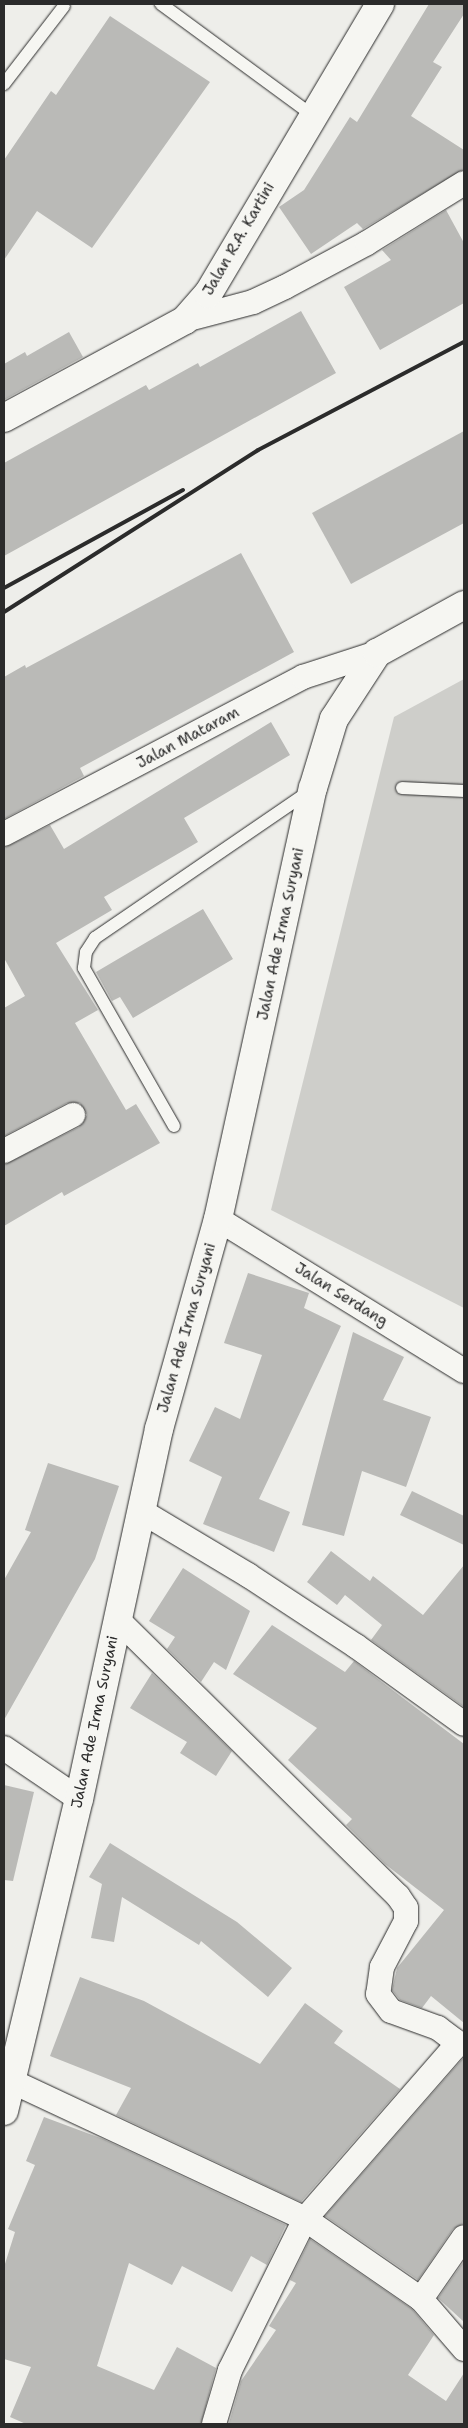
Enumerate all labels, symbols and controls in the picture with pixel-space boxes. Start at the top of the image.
street label: Jalan R.A. Kartini [199,179,279,299]
street label: Jalan Mataram [134,703,242,773]
street label: Jalan Ade Irma Suryani [254,846,308,1022]
street label: Jalan Ade Irma Suryani [154,1241,220,1415]
street label: Jalan Serdang [291,1259,391,1331]
street label: Jalan Ade Irma Suryani [68,1634,122,1810]

